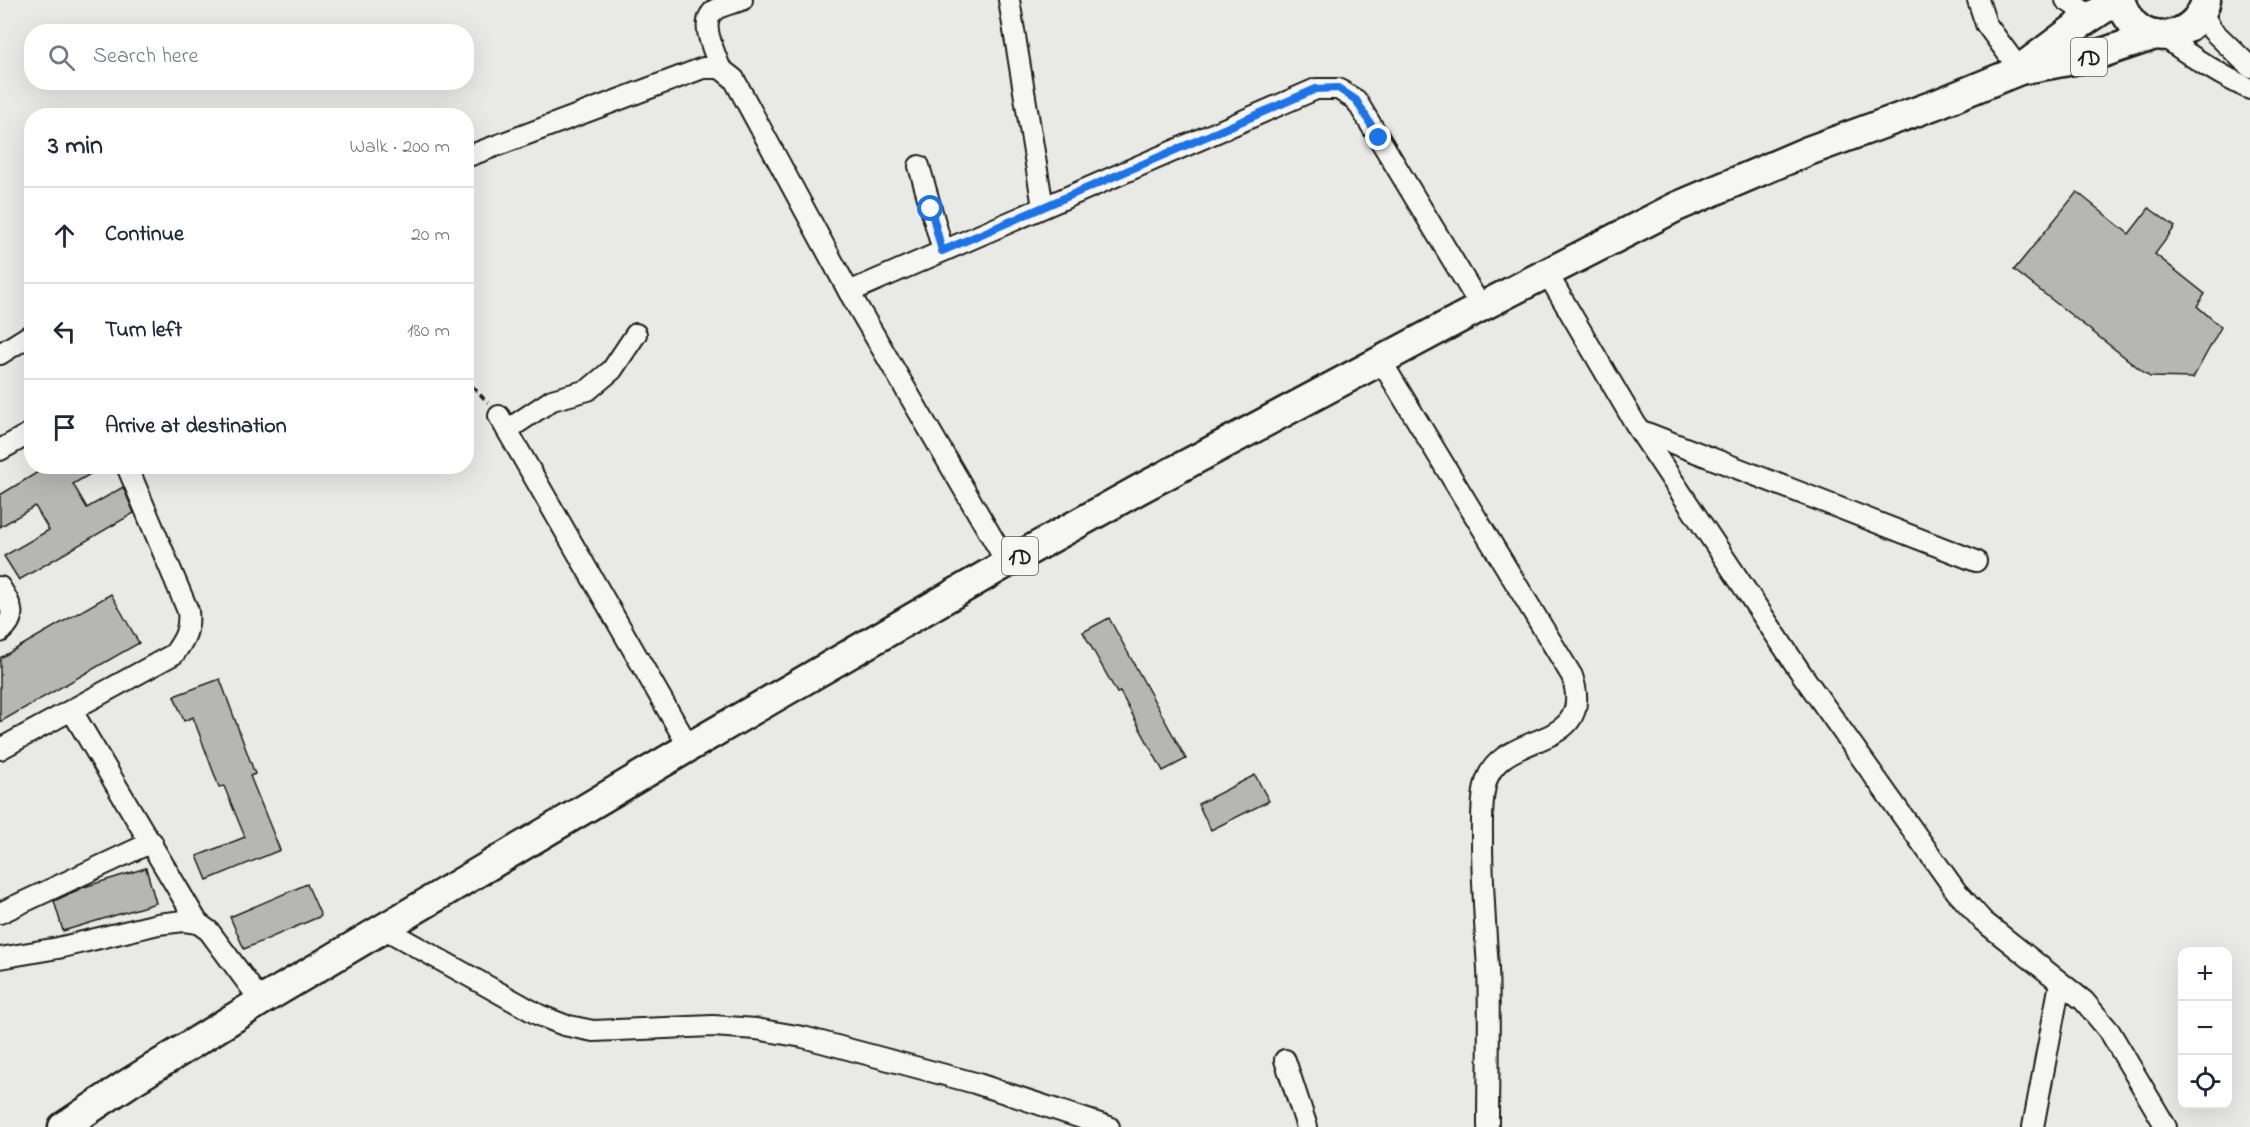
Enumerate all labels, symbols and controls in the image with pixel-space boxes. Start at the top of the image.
search box [24,24,474,90]
road number: 1D [2071,38,2107,76]
icon: search [45,41,78,74]
text: Search here [93,41,198,73]
route end [1365,124,1391,150]
text: 3 min [48,128,103,166]
text: Walk · 200 m [350,133,450,162]
route start [917,195,943,221]
icon: ahead [48,219,81,252]
text: Continue [105,219,184,251]
text: 20 m [411,221,450,250]
icon: left [48,315,81,348]
text: Turn left [105,315,182,347]
text: 180 m [407,317,450,346]
icon: arrive [48,411,81,444]
text: Arrive at destination [105,411,287,443]
road number: 1D [1002,537,1038,575]
map controls [2178,947,2232,1109]
button: + [2178,947,2232,1001]
button: − [2178,1001,2232,1055]
button: locate [2178,1055,2232,1109]

